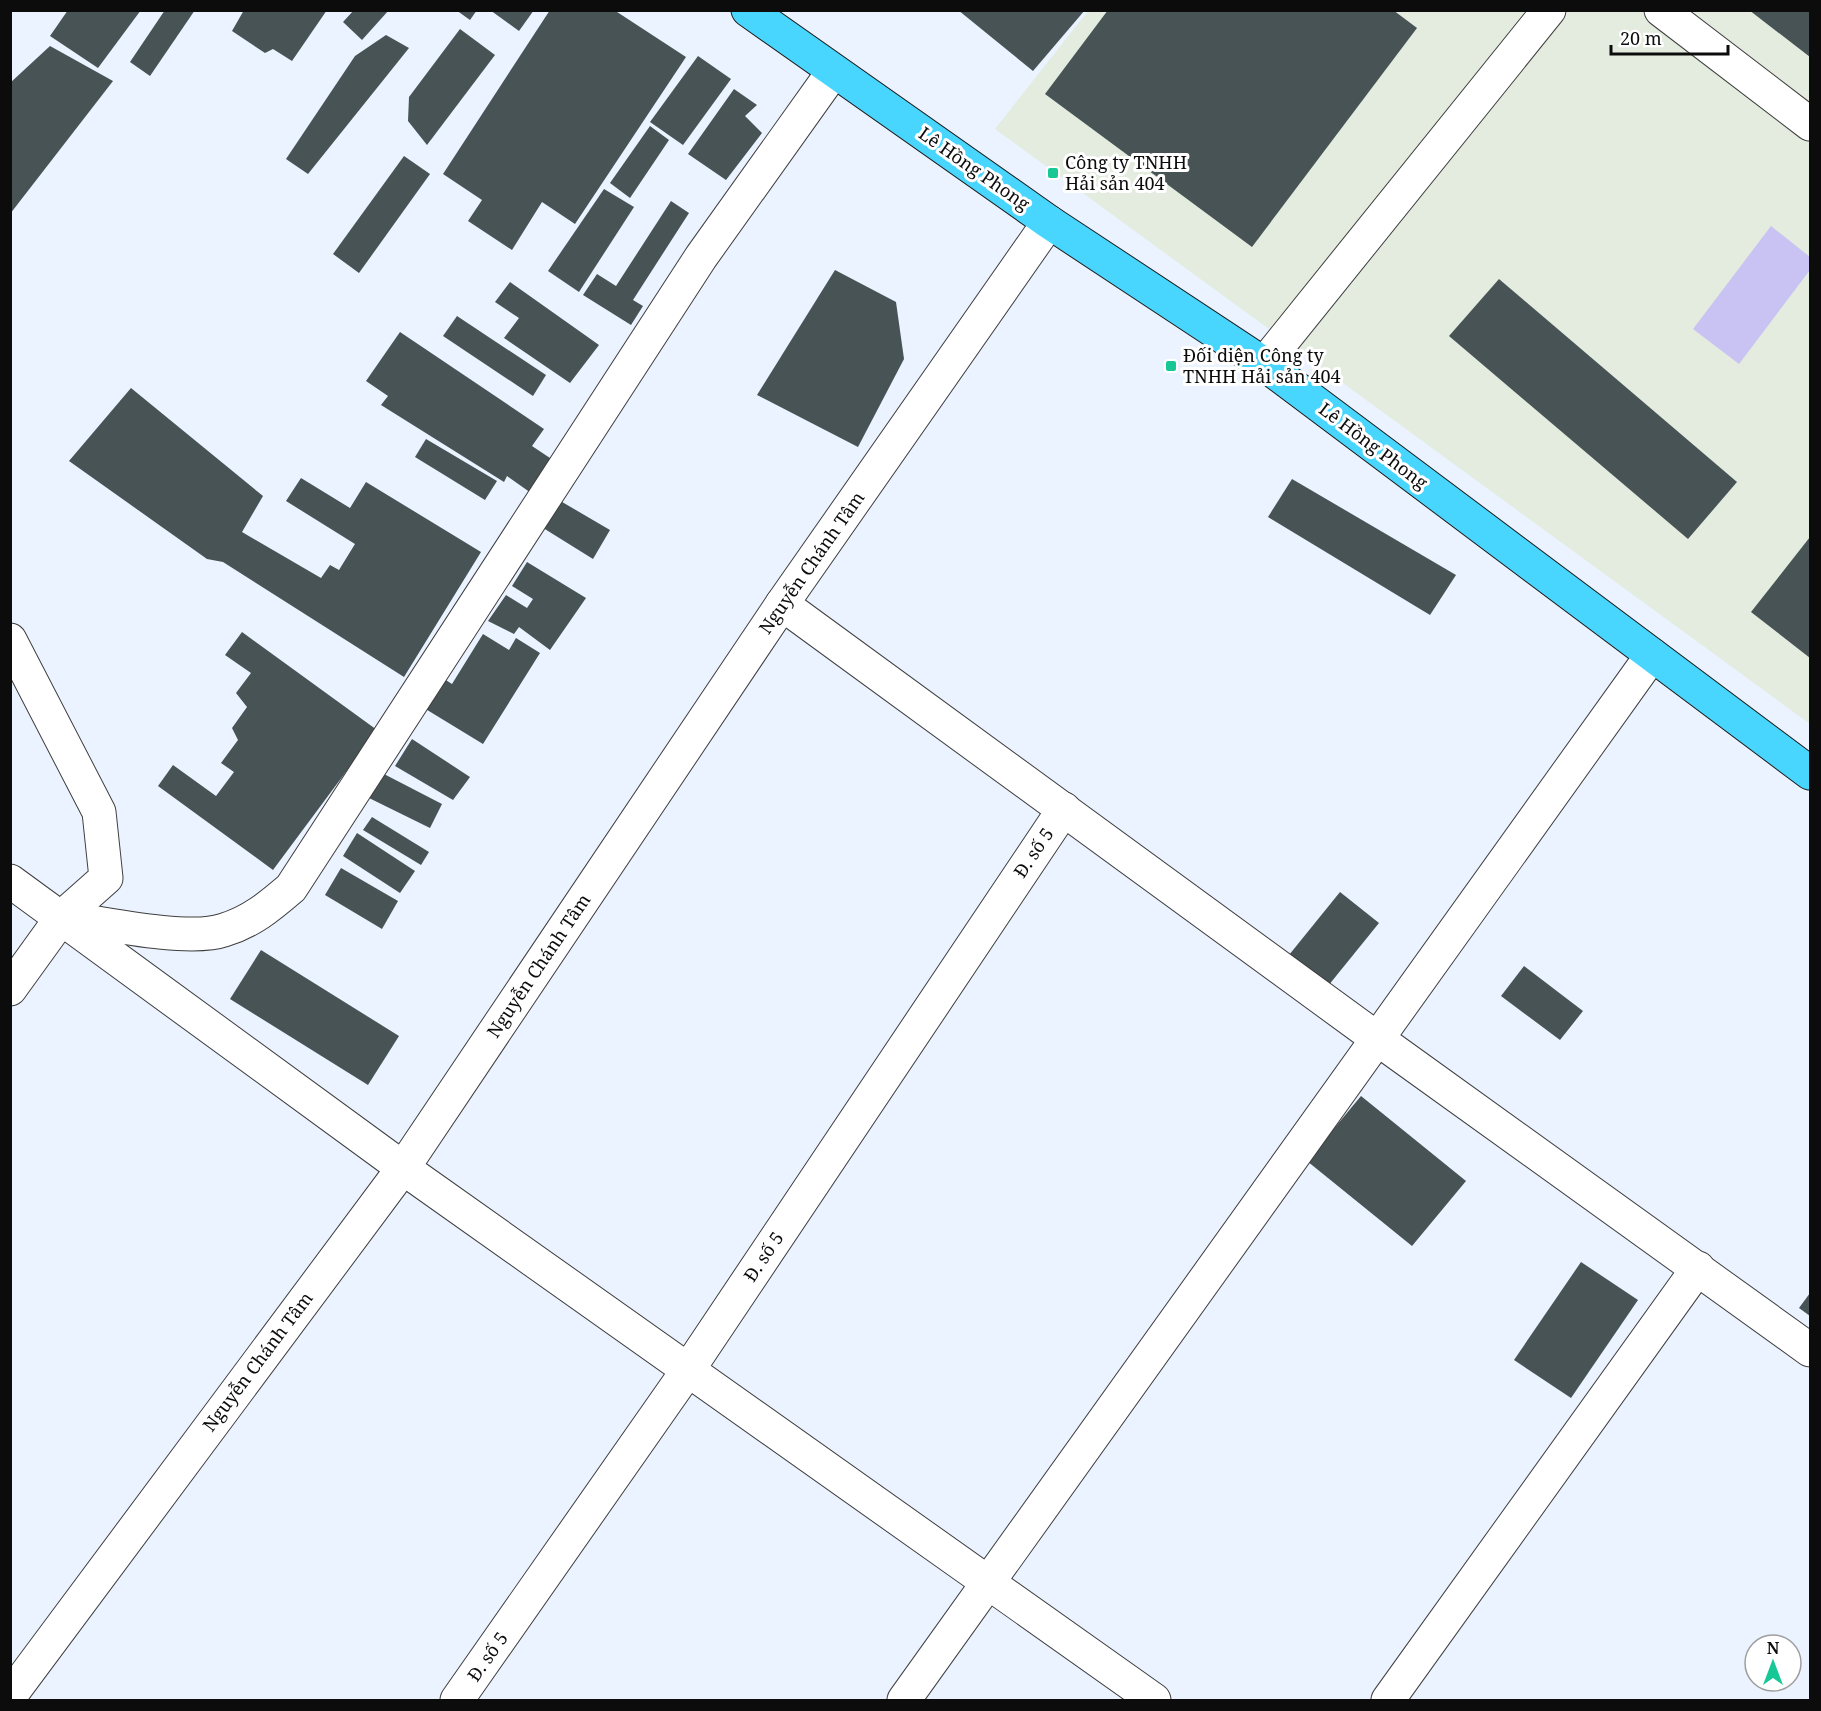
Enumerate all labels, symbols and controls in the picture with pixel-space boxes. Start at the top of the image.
scale bar [1611,18,1728,56]
text: 20 m [1620,26,1662,50]
street label: Lê Hồng Phong [914,121,1035,216]
place label: Công ty TNHH Hải sản 404 [1065,150,1187,195]
marker: Công ty TNHH Hải sản 404 [1046,166,1060,180]
place label: Đối diện Công ty TNHH Hải sản 404 [1183,343,1341,388]
marker: Đối diện Công ty TNHH Hải sản 404 [1164,359,1178,373]
street label: Lê Hồng Phong [1314,396,1433,494]
street label: Nguyễn Chánh Tâm [753,486,869,638]
street label: Đ. số 5 [1008,823,1059,882]
street label: Nguyễn Chánh Tâm [481,889,595,1042]
street label: Đ. số 5 [738,1227,789,1286]
street label: Nguyễn Chánh Tâm [197,1287,318,1436]
street label: Đ. số 5 [462,1627,513,1686]
north arrow [1743,1633,1803,1693]
text: N [1767,1637,1780,1659]

